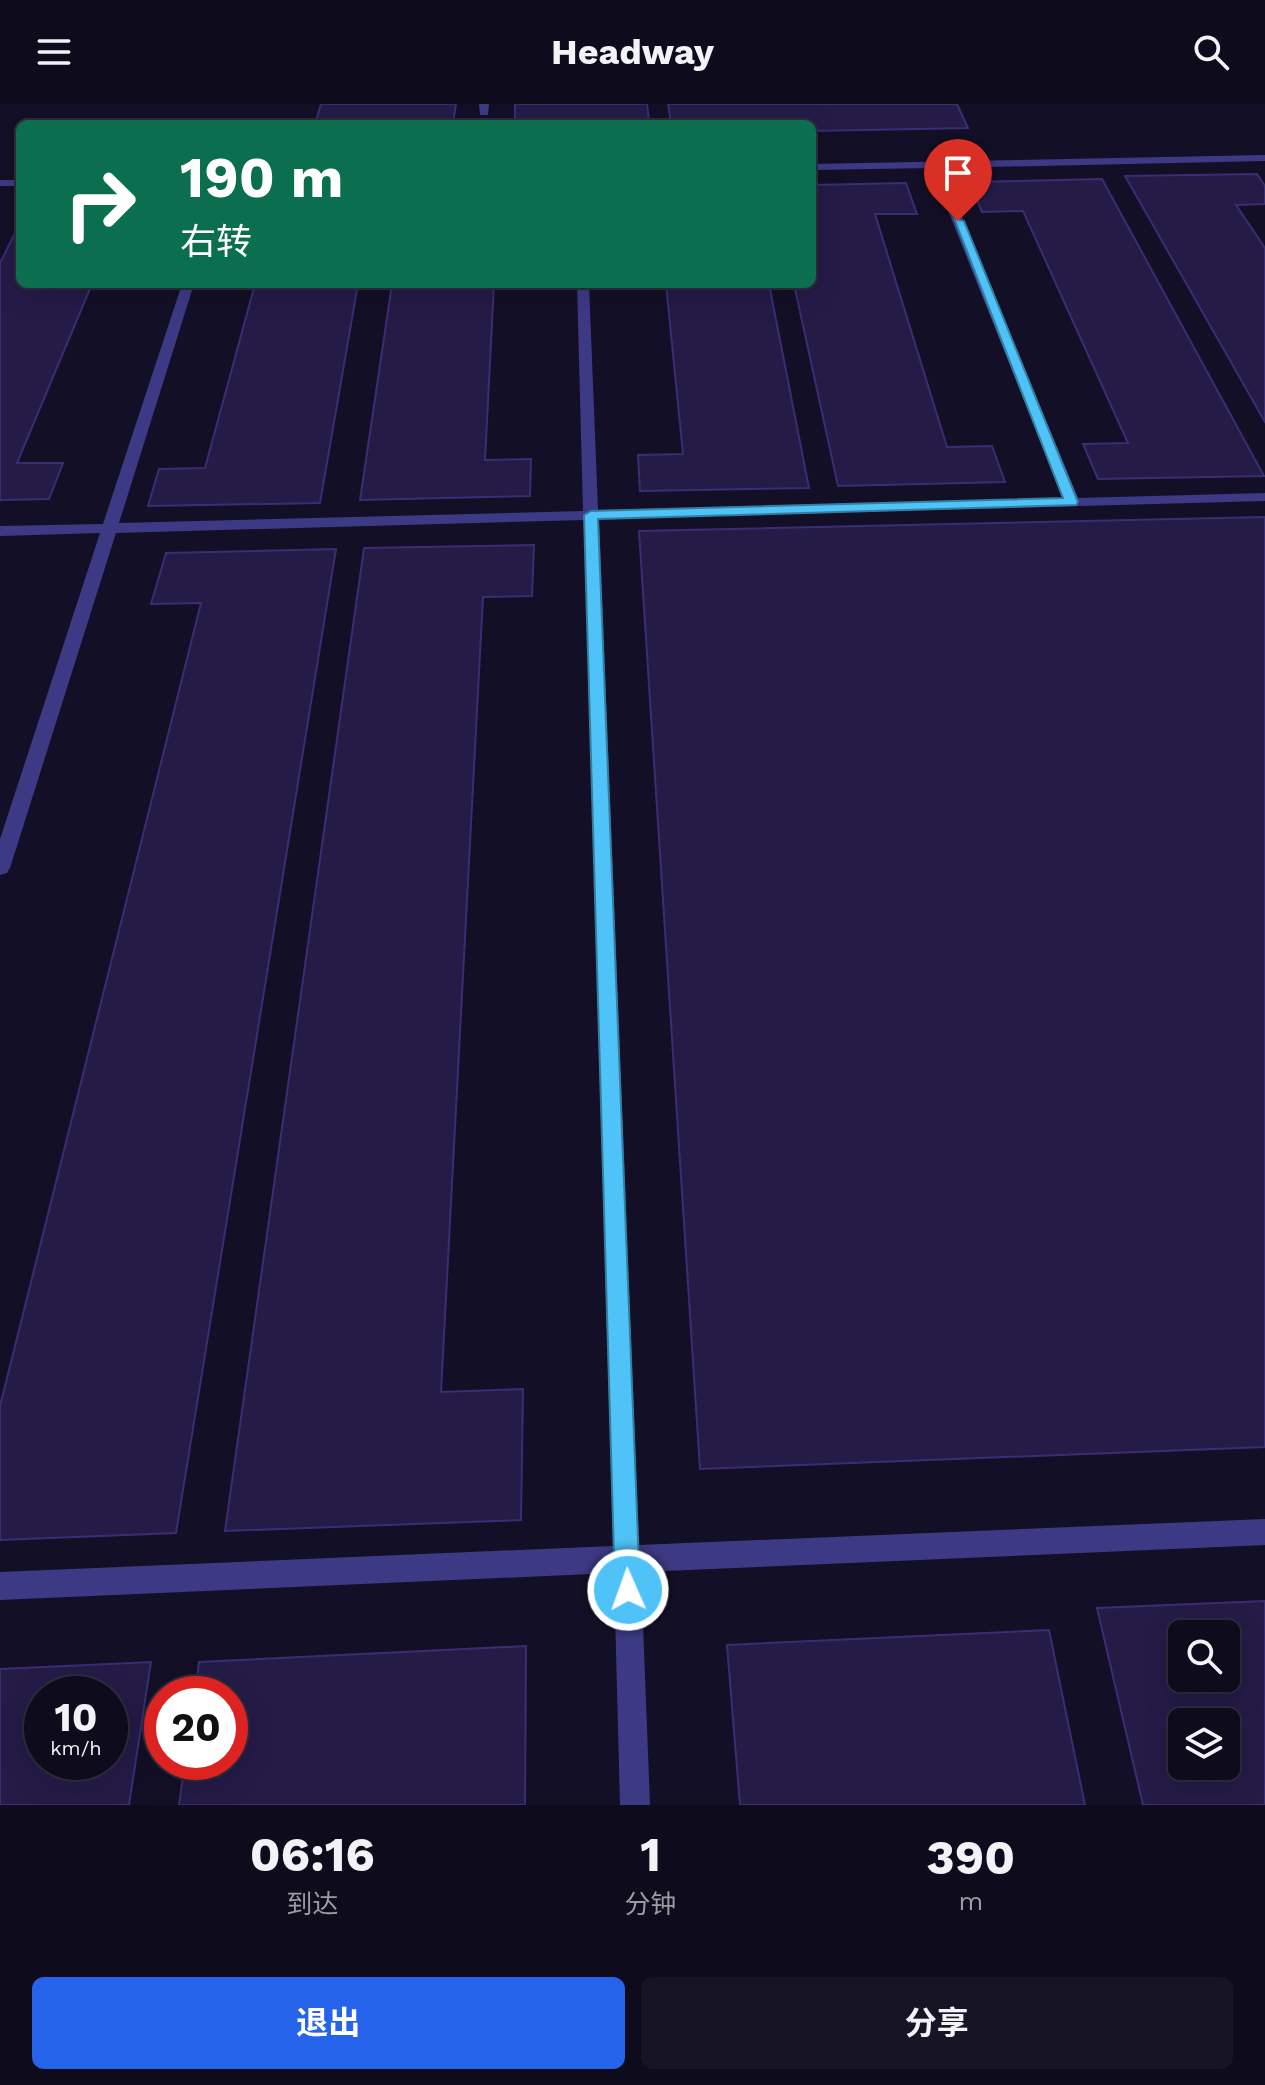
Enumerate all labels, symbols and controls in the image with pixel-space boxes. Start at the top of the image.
icon: menu [32,30,76,74]
icon: search [1189,30,1233,74]
text: Headway [551,31,714,73]
pin [924,139,992,221]
text: 190 m [180,145,343,211]
icon: arrive [936,151,980,195]
icon: right [48,152,152,256]
text: 右转 [180,221,252,263]
position arrow [586,1548,670,1632]
map controls [1168,1620,1240,1780]
button: search [1168,1620,1240,1692]
speed limit sign: 20 [144,1676,248,1780]
text: 10 [55,1694,98,1741]
button: layers [1168,1708,1240,1780]
text: km/h [50,1736,102,1760]
text: 06:16 [250,1826,375,1883]
text: 1 [640,1826,661,1883]
text: 390 [926,1829,1015,1886]
text: m [958,1886,983,1916]
text: 到达 [286,1889,338,1919]
text: 分钟 [625,1889,677,1919]
button: 退出 [32,1977,625,2069]
button: 分享 [641,1977,1233,2069]

